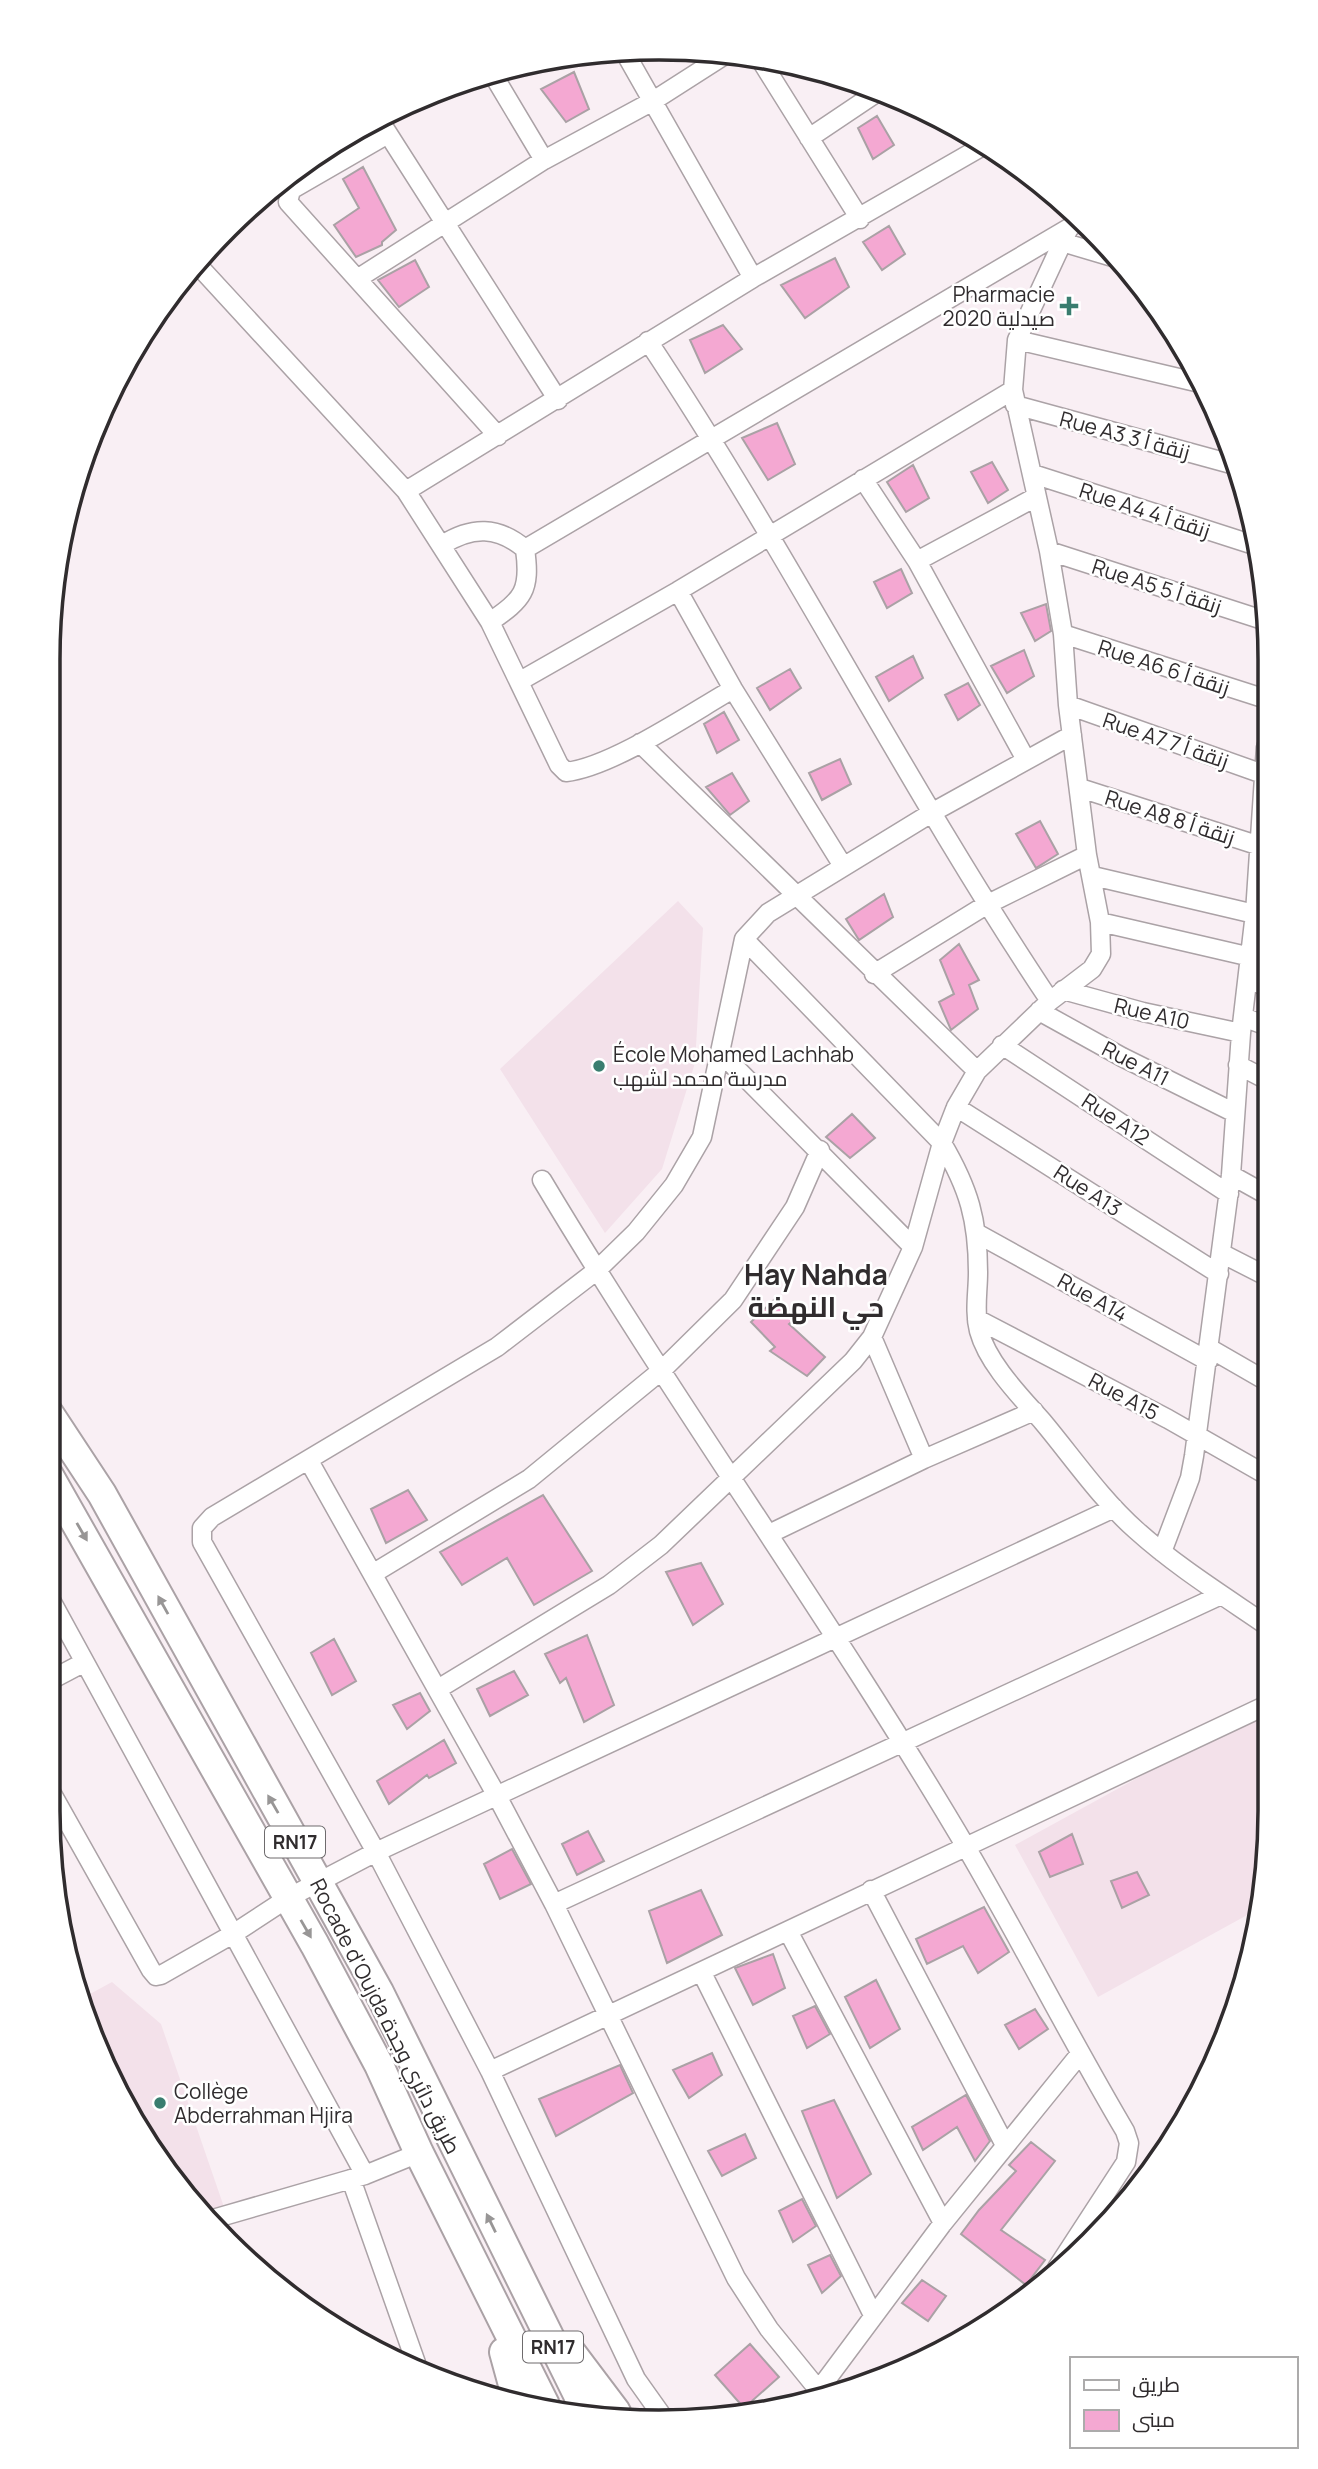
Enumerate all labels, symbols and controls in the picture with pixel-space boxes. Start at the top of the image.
place label: Pharmacie 2020 صيدلية [943,280,1055,332]
marker: Pharmacie 2020 صيدلية [1061,298,1077,314]
street label: Rue A3 زنقة أ 3 [1057,404,1193,466]
street label: Rue A4 زنقة أ 4 [1076,476,1214,544]
street label: Rue A5 زنقة أ 5 [1089,552,1225,620]
street label: Rue A6 زنقة أ 6 [1095,633,1233,701]
street label: Rue A7 زنقة أ 7 [1099,705,1233,775]
street label: Rue A8 زنقة أ 8 [1102,783,1238,851]
street label: Rue A10 [1112,991,1192,1035]
street label: Rue A11 [1098,1034,1174,1092]
place label: École Mohamed Lachhab مدرسة محمد لشهب [613,1040,854,1092]
marker: École Mohamed Lachhab مدرسة محمد لشهب [591,1058,607,1074]
street label: Rue A12 [1077,1087,1155,1151]
street label: Rue A13 [1049,1158,1127,1222]
district label: Hay Nahda حي النهضة [744,1255,888,1330]
street label: Rue A14 [1053,1266,1133,1328]
street label: Rue A15 [1084,1366,1164,1426]
one-way arrow [76,1523,89,1542]
one-way arrow [157,1595,169,1614]
one-way arrow [267,1794,279,1813]
road number: RN17 [265,1826,325,1858]
street label: Rocade d'Oujda طريق دائري وجدة [302,1874,468,2160]
one-way arrow [300,1920,312,1939]
place label: Collège Abderrahman Hjira [174,2077,353,2129]
marker: Collège Abderrahman Hjira [152,2095,168,2111]
one-way arrow [485,2213,496,2233]
road number: RN17 [523,2332,583,2362]
legend [1070,2357,1297,2448]
text: طريق [1132,2370,1180,2398]
text: مبنى [1132,2405,1175,2433]

